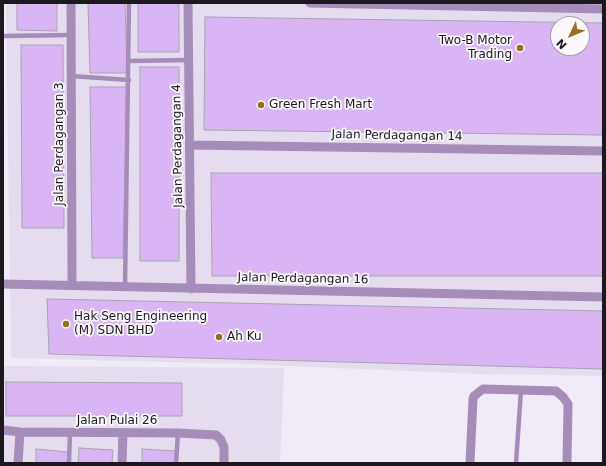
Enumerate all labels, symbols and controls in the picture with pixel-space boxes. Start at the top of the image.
north arrow [550,16,590,56]
place label: Two-B Motor Trading [439,34,512,62]
text: N [554,36,570,52]
marker: Two-B Motor Trading [515,43,525,53]
street label: Jalan Perdagangan 3 [53,82,67,206]
street label: Jalan Perdagangan 4 [170,84,186,208]
place label: Green Fresh Mart [269,98,372,112]
marker: Green Fresh Mart [256,100,266,110]
street label: Jalan Perdagangan 14 [331,128,463,144]
street label: Jalan Perdagangan 16 [237,271,369,287]
place label: Hak Seng Engineering (M) SDN BHD [74,310,207,338]
marker: Hak Seng Engineering (M) SDN BHD [61,319,71,329]
place label: Ah Ku [227,330,262,344]
marker: Ah Ku [214,332,224,342]
street label: Jalan Pulai 26 [77,414,157,428]

